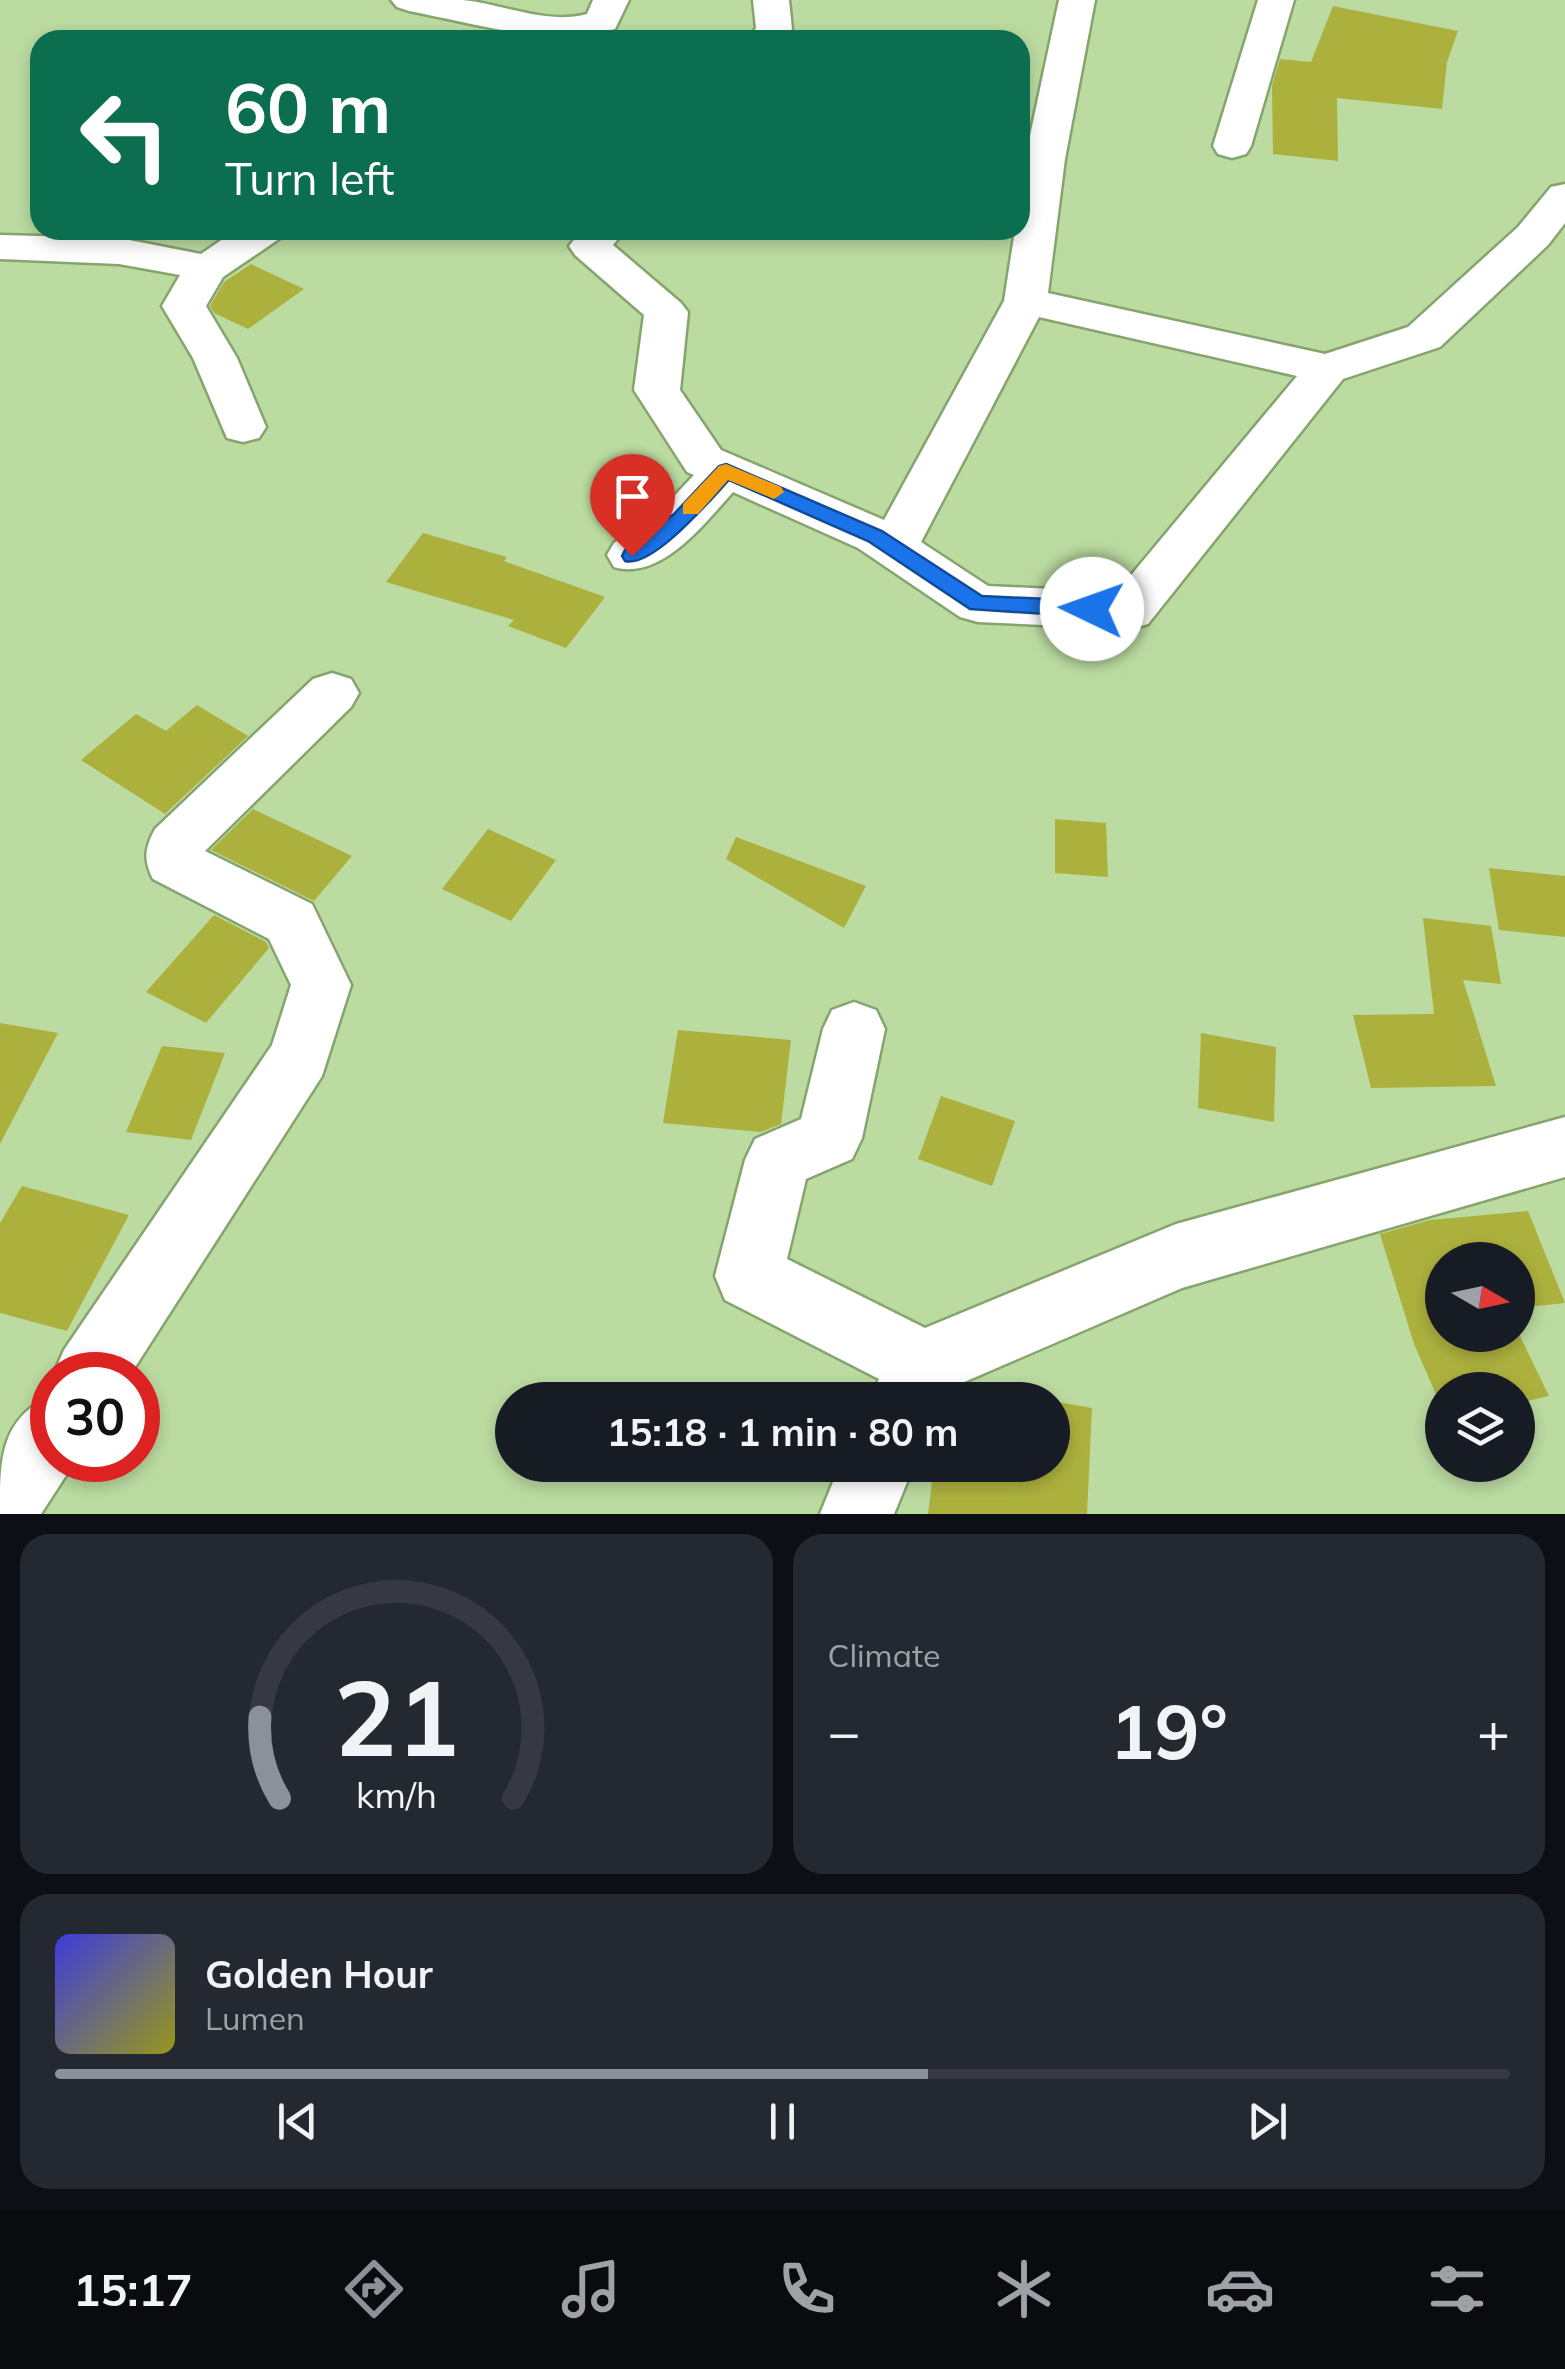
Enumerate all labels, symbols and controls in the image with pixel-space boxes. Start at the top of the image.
text: 60 m [225,63,391,151]
icon: left [60,70,190,200]
text: Turn left [225,150,394,206]
pin [590,454,675,557]
icon: arrive [605,469,660,524]
position arrow [1040,557,1144,661]
north arrow [1425,1242,1535,1352]
map controls [1425,1242,1535,1482]
speed limit sign: 30 [30,1352,160,1482]
button: layers [1425,1372,1535,1482]
text: 15:18 · 1 min · 80 m [607,1408,958,1456]
text: Climate [828,1635,940,1675]
text: 21 [334,1651,459,1782]
text: 19° [1110,1684,1228,1778]
text: − [828,1697,861,1766]
text: + [1477,1697,1510,1766]
text: km/h [356,1772,437,1817]
text: Golden Hour [205,1950,433,1998]
text: Lumen [205,1998,305,2038]
icon: previous [270,2094,325,2149]
icon: pause [755,2094,810,2149]
icon: next [1240,2094,1295,2149]
icon: directions [339,2254,409,2324]
icon: music [556,2254,626,2324]
icon: phone [772,2254,842,2324]
icon: climate [989,2254,1059,2324]
icon: car [1205,2254,1275,2324]
icon: filters [1422,2254,1492,2324]
text: 15:17 [73,2261,192,2317]

